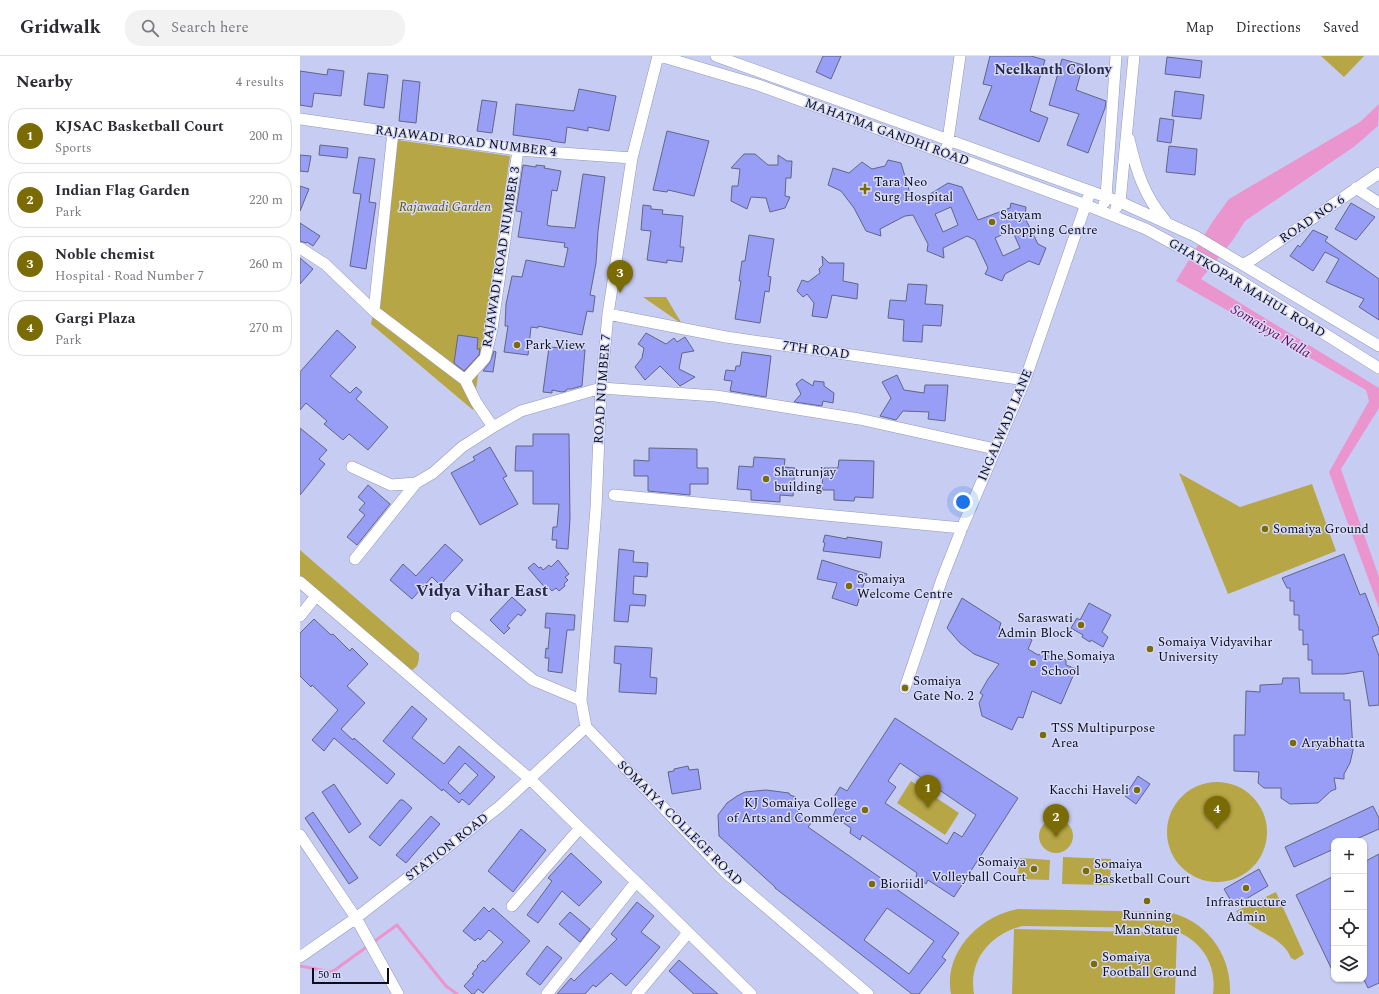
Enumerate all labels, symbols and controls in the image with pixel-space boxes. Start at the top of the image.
search box [125,10,405,46]
text: Gridwalk [20,13,101,42]
text: Search here [171,16,249,39]
icon: search [139,17,161,39]
text: Map [1186,17,1214,38]
text: Directions [1236,17,1301,38]
text: Saved [1323,17,1359,38]
district label: Neelkanth Colony [995,59,1113,80]
text: Nearby [16,69,72,95]
text: 4 results [236,72,284,92]
street label: MAHATMA GANDHI ROAD [802,93,972,171]
text: KJSAC Basketball Court [55,115,224,138]
street label: RAJAWADI ROAD NUMBER 4 [374,120,558,162]
text: 1 [26,126,34,146]
text: 200 m [249,126,283,146]
text: Sports [55,138,92,158]
street label: RAJAWADI ROAD NUMBER 3 [477,165,525,349]
place label: Tara Neo Surg Hospital [874,172,953,207]
text: Indian Flag Garden [55,179,190,202]
marker: Tara Neo Surg Hospital [859,183,871,195]
street label: ROAD NO. 6 [1275,189,1349,248]
text: 2 [26,190,34,210]
text: 220 m [249,190,283,210]
park label: Rajawadi Garden [399,197,491,217]
text: Park [55,202,82,222]
place label: Satyam Shopping Centre [1000,205,1098,240]
marker: Satyam Shopping Centre [987,217,997,227]
street label: GHATKOPAR MAHUL ROAD [1165,233,1329,343]
text: Noble chemist [55,243,155,266]
text: 3 [26,254,34,274]
text: 260 m [249,254,283,274]
pin: 3 [607,260,633,293]
text: Hospital · Road Number 7 [55,266,204,286]
water label: Somaiyya Nalla [1227,299,1315,363]
text: Gargi Plaza [55,307,135,330]
text: 4 [26,318,34,338]
text: 270 m [249,318,283,338]
text: Park [55,330,82,350]
street label: ROAD NUMBER 7 [588,333,616,445]
place label: Park View [525,335,586,355]
street label: 7TH ROAD [781,335,851,365]
marker: Park View [512,340,522,350]
street label: INGALWADI LANE [972,366,1038,484]
place label: Shatrunjay building [774,462,837,497]
marker: Shatrunjay building [761,474,771,484]
your location [953,492,973,512]
place label: Somaiya Ground [1273,519,1369,539]
marker: Somaiya Ground [1260,524,1270,534]
place label: Somaiya Welcome Centre [857,569,953,604]
district label: Vidya Vihar East [416,578,549,604]
marker: Somaiya Welcome Centre [844,581,854,591]
place label: Saraswati Admin Block [997,608,1073,643]
marker: Saraswati Admin Block [1076,620,1086,630]
place label: Somaiya Vidyavihar University [1158,632,1272,667]
marker: Somaiya Vidyavihar University [1145,644,1155,654]
place label: The Somaiya School [1041,646,1116,681]
marker: The Somaiya School [1028,658,1038,668]
place label: Somaiya Gate No. 2 [913,671,974,706]
marker: Somaiya Gate No. 2 [900,683,910,693]
place label: TSS Multipurpose Area [1051,718,1155,753]
marker: TSS Multipurpose Area [1038,730,1048,740]
place label: Aryabhatta [1301,733,1366,753]
marker: Aryabhatta [1288,738,1298,748]
street label: SOMAIYA COLLEGE ROAD [613,756,747,890]
pin: 1 [915,775,941,808]
place label: Kacchi Haveli [1049,780,1129,800]
marker: Kacchi Haveli [1132,785,1142,795]
place label: KJ Somaiya College of Arts and Commerce [727,793,857,828]
pin: 4 [1204,796,1230,829]
pin: 2 [1043,804,1069,837]
marker: KJ Somaiya College of Arts and Commerce [860,805,870,815]
street label: STATION ROAD [401,808,493,886]
map controls [1331,838,1367,982]
button: + [1331,838,1367,874]
place label: Somaiya Volleyball Court [932,852,1027,887]
place label: Somaiya Basketball Court [1094,854,1191,889]
marker: Somaiya Volleyball Court [1029,864,1039,874]
marker: Somaiya Basketball Court [1081,866,1091,876]
place label: Bioriidl [880,874,924,894]
button: − [1331,874,1367,910]
marker: Bioriidl [867,879,877,889]
marker: Infrastructure Admin [1241,883,1251,893]
place label: Infrastructure Admin [1206,892,1286,927]
marker: Running Man Statue [1142,896,1152,906]
place label: Running Man Statue [1114,905,1180,940]
button: locate [1331,910,1367,946]
button: layers [1331,946,1367,982]
place label: Somaiya Football Ground [1102,947,1197,982]
marker: Somaiya Football Ground [1089,959,1099,969]
scale bar [312,966,389,985]
text: 50 m [318,966,341,983]

